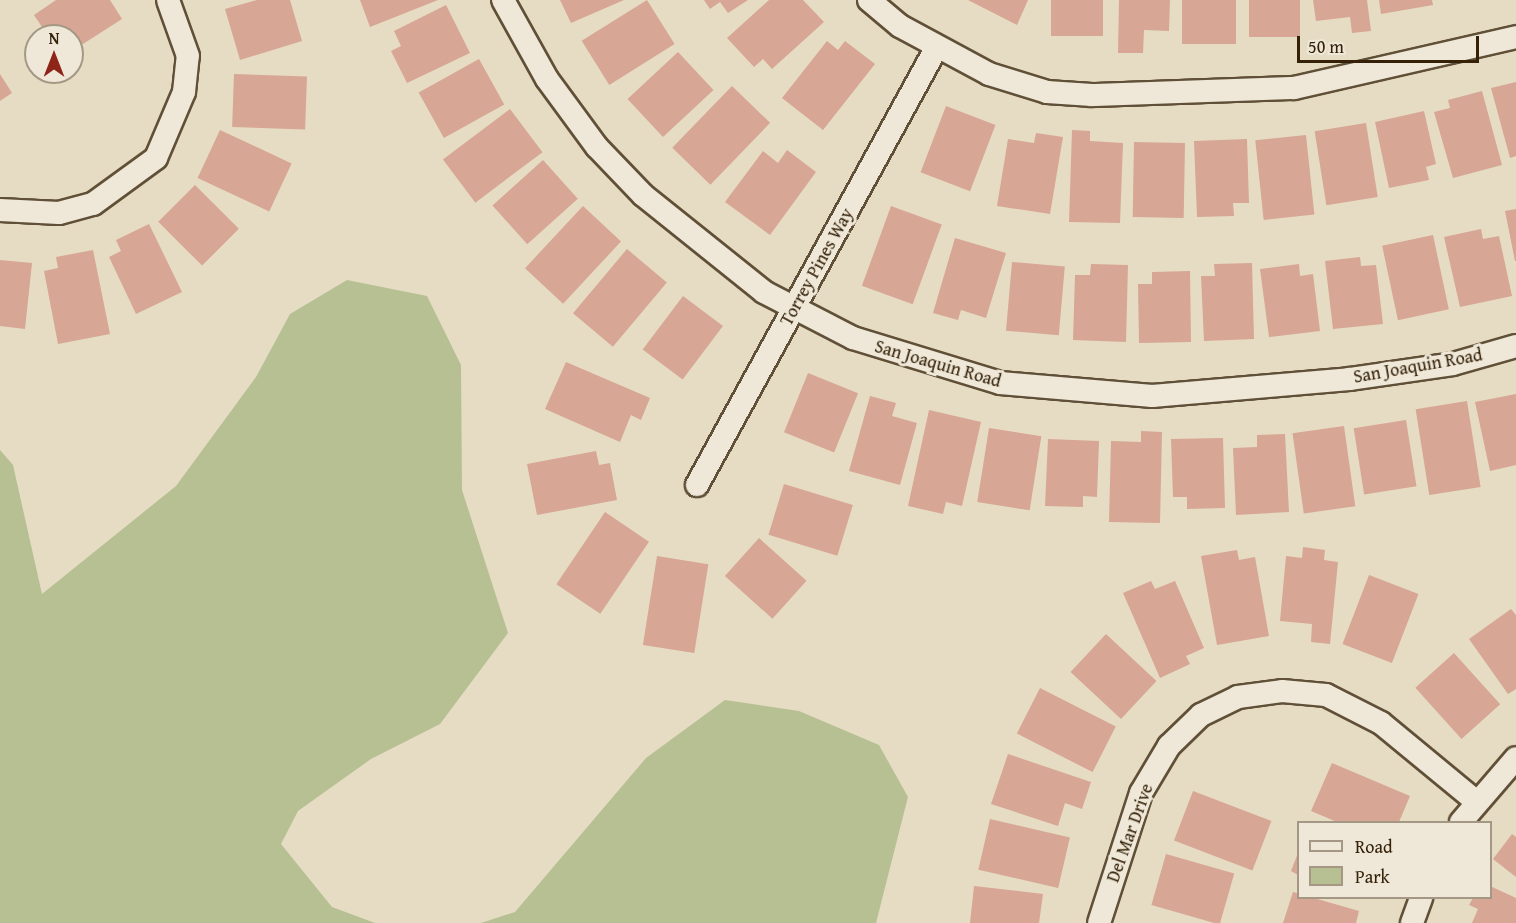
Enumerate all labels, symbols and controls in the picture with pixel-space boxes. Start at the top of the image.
north arrow [24,24,84,84]
scale bar [1300,24,1482,62]
text: N [49,26,59,50]
text: 50 m [1308,33,1344,60]
street label: Torrey Pines Way [776,204,858,330]
street label: San Joaquin Road [872,336,1004,392]
street label: San Joaquin Road [1352,344,1484,388]
street label: Del Mar Drive [1102,781,1158,885]
legend [1297,821,1492,899]
text: Road [1355,833,1393,860]
text: Park [1355,863,1390,890]

